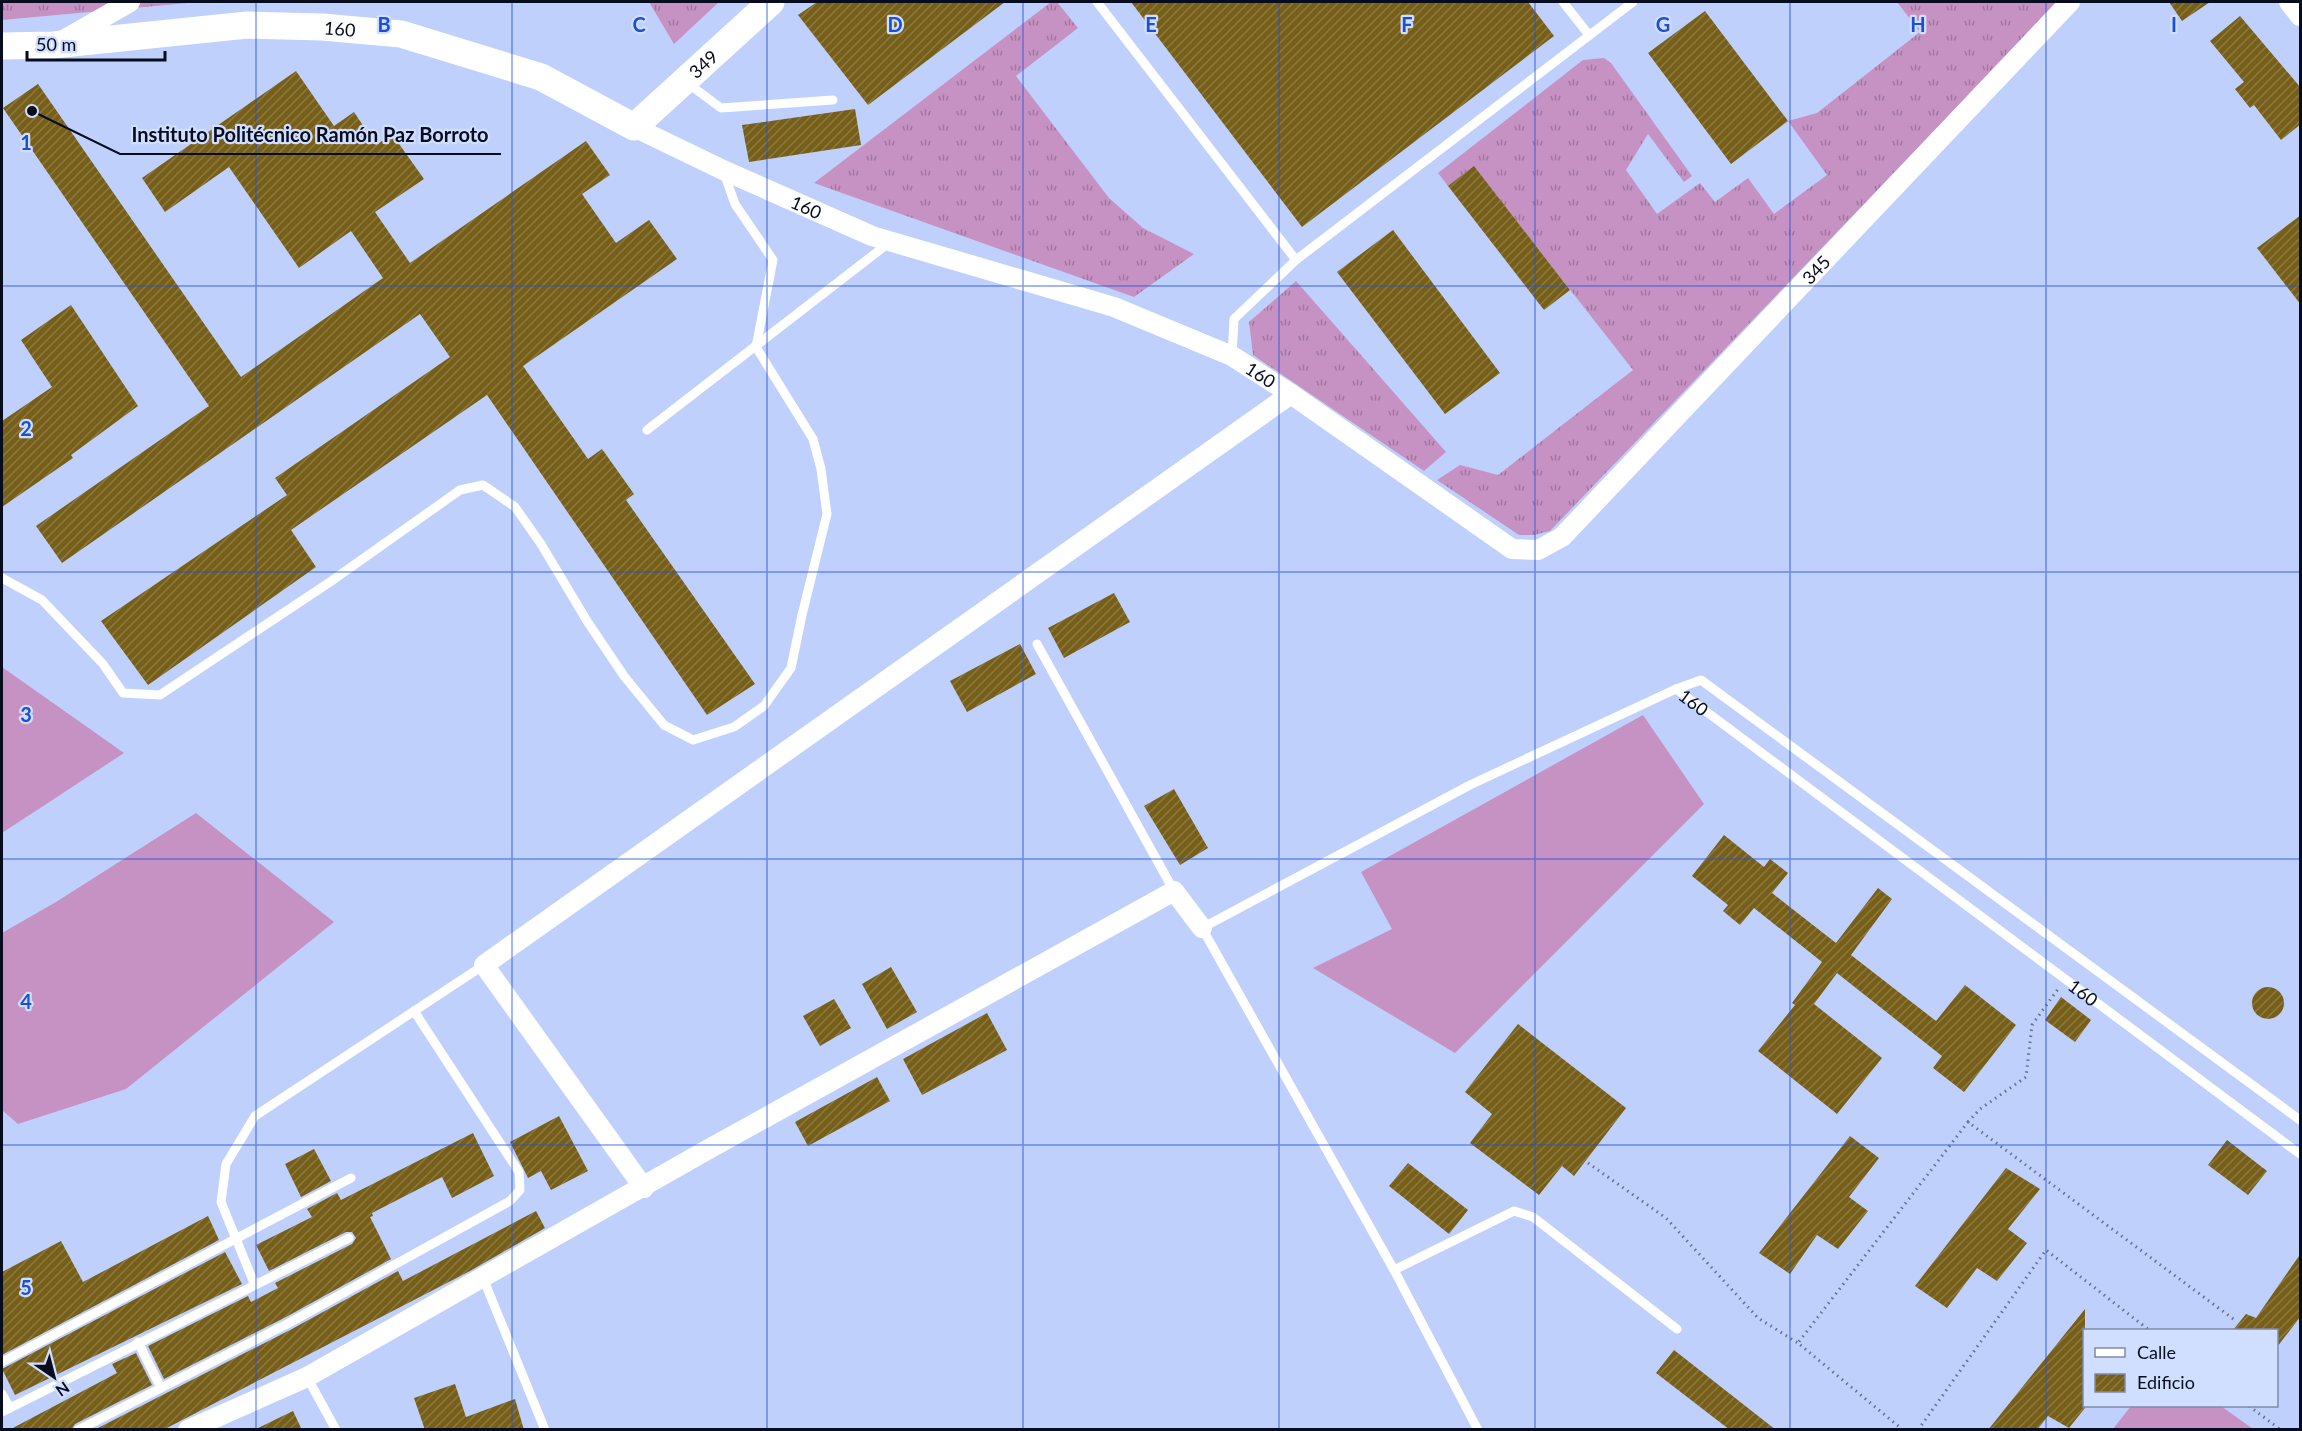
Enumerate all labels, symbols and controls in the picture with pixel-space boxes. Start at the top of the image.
text: B [377,12,391,36]
text: C [632,12,646,36]
text: D [887,12,903,36]
text: E [1145,12,1157,36]
text: F [1401,12,1413,36]
text: G [1656,12,1670,36]
text: H [1910,12,1926,36]
text: I [2171,12,2177,36]
street label: 160 [323,16,356,41]
scale bar [27,24,165,62]
text: 50 m [36,33,76,55]
street label: 349 [684,45,722,83]
callout: Instituto Politécnico Ramón Paz Borroto [120,116,501,154]
text: Instituto Politécnico Ramón Paz Borroto [131,122,489,146]
text: 1 [20,130,32,154]
street label: 160 [788,191,825,223]
street label: 345 [1797,251,1835,289]
street label: 160 [1242,357,1280,392]
text: 2 [20,416,32,440]
street label: 160 [1674,684,1713,720]
text: 3 [20,702,32,726]
street label: 160 [2064,974,2102,1011]
text: 4 [20,989,32,1013]
text: 5 [20,1275,32,1299]
legend [2083,1329,2278,1407]
text: Calle [2137,1341,2176,1363]
north arrow [24,1347,84,1407]
text: Edificio [2137,1371,2195,1393]
text: N [52,1378,73,1401]

